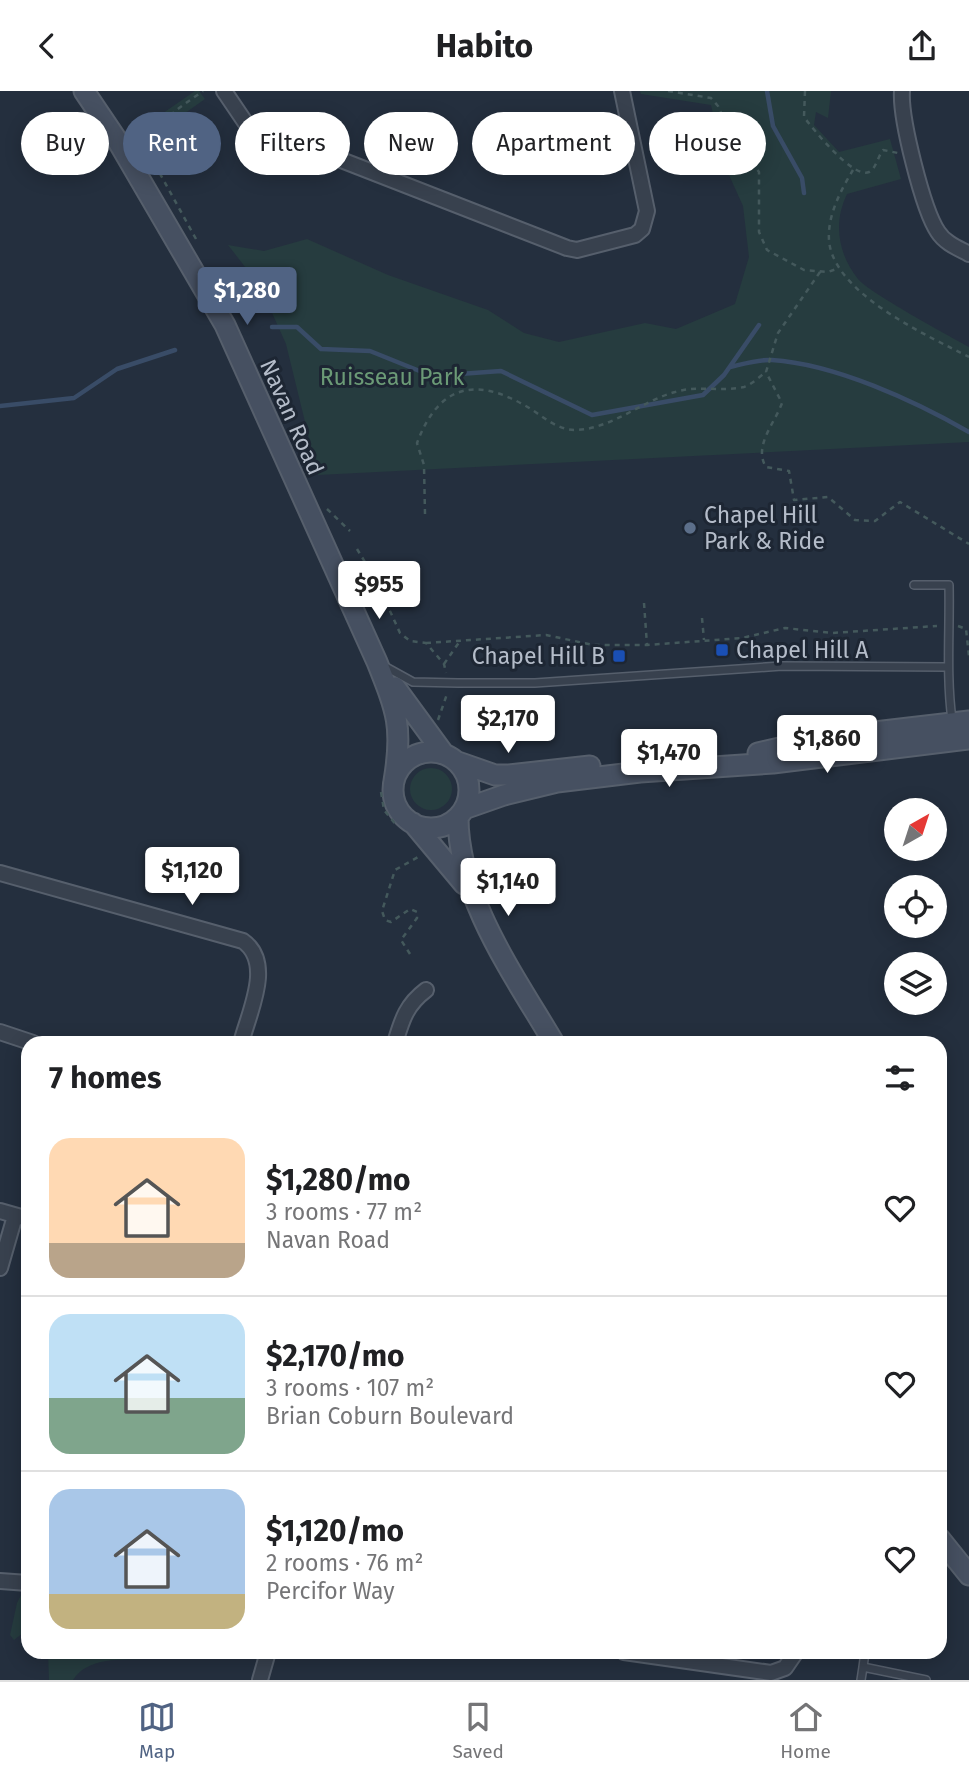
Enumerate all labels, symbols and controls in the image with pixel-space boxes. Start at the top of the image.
icon: back [28,27,66,65]
text: Habito [436,27,533,65]
icon: share [903,27,941,65]
chip: Buy [21,112,109,175]
chip: Rent [123,112,221,175]
chip: Filters [235,112,350,175]
chip: New [364,112,458,175]
chip: Apartment [472,112,635,175]
chip: House [649,112,766,175]
pin: $1,280 [190,267,304,327]
text: $1,280 [214,276,280,304]
street label: Navan Road [254,355,330,479]
park label: Ruisseau Park [320,363,465,391]
place label: Chapel Hill Park & Ride [704,501,825,555]
marker: Chapel Hill Park & Ride [682,520,698,536]
pin: $955 [338,561,420,621]
text: $955 [354,570,404,598]
place label: Chapel Hill A [736,636,869,664]
place label: Chapel Hill B [472,642,605,670]
marker: Chapel Hill A [714,642,730,658]
marker: Chapel Hill B [611,648,627,664]
pin: $2,170 [451,695,565,755]
text: $2,170 [477,704,539,732]
pin: $1,860 [770,715,884,775]
text: $1,860 [793,724,861,752]
pin: $1,470 [612,729,726,789]
text: $1,470 [637,738,701,766]
north arrow [884,798,947,861]
map controls [884,798,947,1015]
pin: $1,120 [135,847,249,907]
text: $1,120 [161,856,223,884]
pin: $1,140 [451,859,565,918]
text: $1,140 [477,867,539,895]
button: locate [884,875,947,938]
button: layers [884,952,947,1015]
icon: filters [881,1059,919,1097]
text: 7 homes [49,1060,161,1096]
text: $1,280/mo [266,1162,411,1198]
icon: home [105,1166,189,1250]
icon: heart [881,1189,919,1227]
text: 3 rooms · 77 m² [266,1198,422,1226]
text: Navan Road [266,1226,390,1254]
text: $2,170/mo [266,1338,405,1374]
icon: home [105,1342,189,1426]
icon: heart [881,1365,919,1403]
text: 3 rooms · 107 m² [266,1374,434,1402]
text: Brian Coburn Boulevard [266,1402,514,1430]
text: $1,120/mo [266,1513,404,1549]
icon: home [105,1517,189,1601]
icon: heart [881,1540,919,1578]
text: 2 rooms · 76 m² [266,1549,424,1577]
text: Percifor Way [266,1577,395,1605]
tab: Map [138,1698,176,1763]
tab: Saved [452,1698,504,1763]
tab: Home [780,1698,831,1763]

